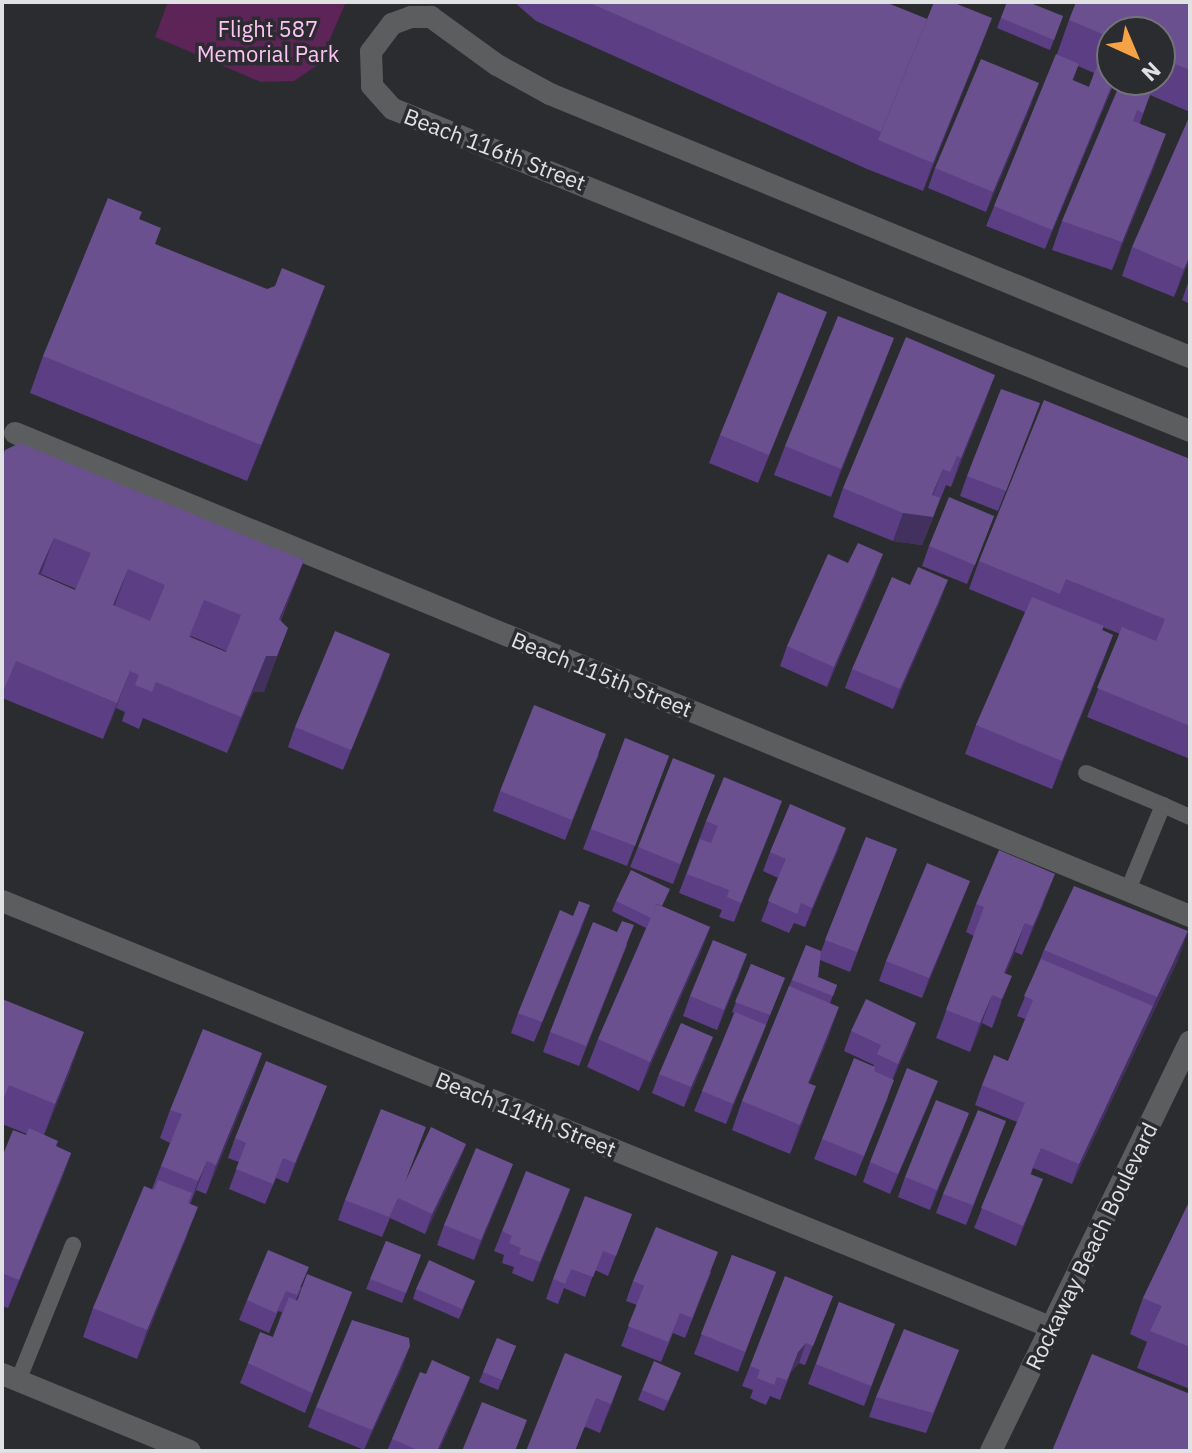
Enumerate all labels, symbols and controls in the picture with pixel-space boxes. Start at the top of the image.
park label: Flight 587 Memorial Park [197,15,339,66]
north arrow [1096,16,1176,96]
text: N [1136,56,1167,88]
street label: Beach 116th Street [401,102,589,196]
street label: Beach 115th Street [508,626,696,722]
street label: Beach 114th Street [432,1066,620,1162]
street label: Rockaway Beach Boulevard [1020,1118,1162,1374]

